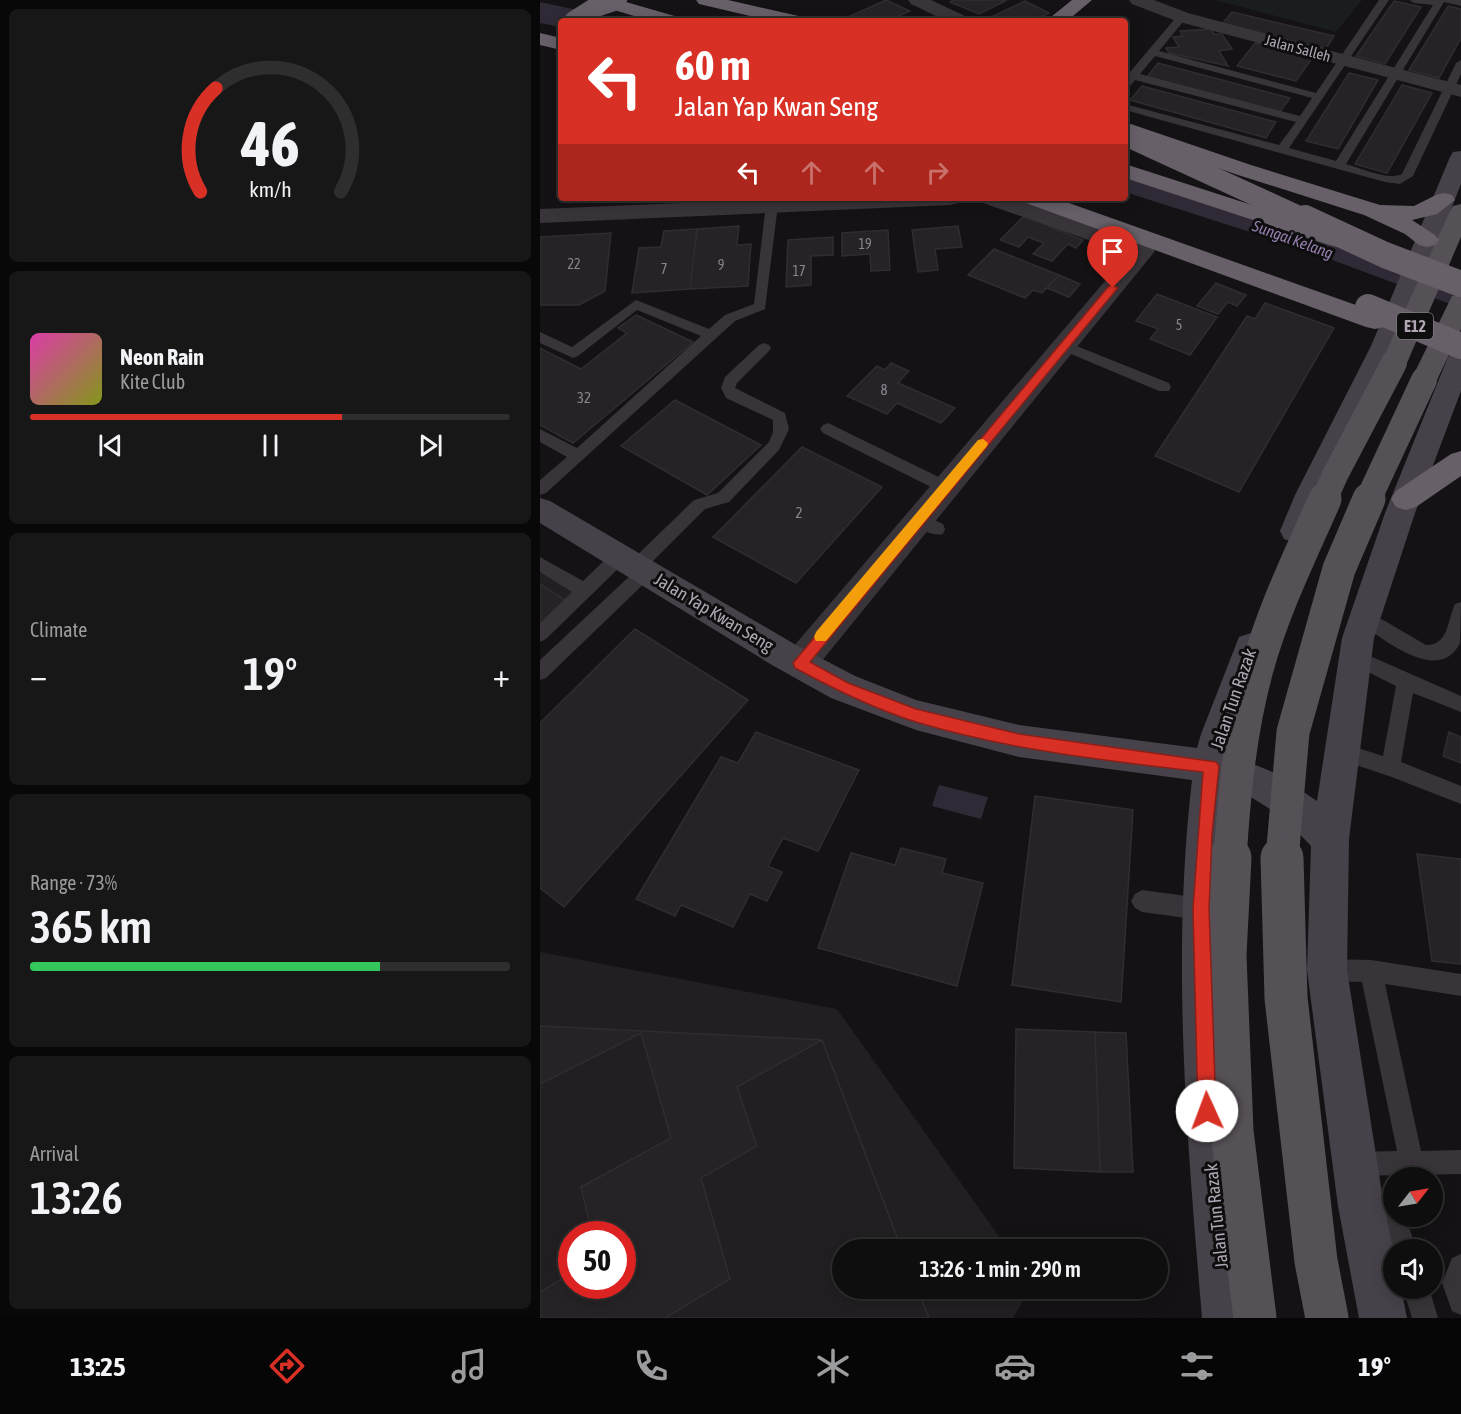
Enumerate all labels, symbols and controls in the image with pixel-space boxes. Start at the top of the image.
street label: Jalan Salleh [1263,31,1333,65]
text: 60 m [675,41,750,89]
icon: left [576,42,654,120]
text: Jalan Yap Kwan Seng [675,91,878,122]
text: 46 [240,109,299,180]
icon: left [732,156,765,189]
icon: ahead [795,156,828,189]
icon: ahead [858,156,891,189]
icon: right [921,156,954,189]
text: km/h [249,178,291,203]
water label: Sungai Kelang [1249,216,1336,263]
pin [1087,226,1138,288]
icon: arrive [1096,235,1129,268]
house number: 19 [858,236,872,252]
house number: 22 [567,256,581,272]
house number: 9 [718,257,724,273]
house number: 7 [661,261,667,277]
house number: 17 [792,263,806,279]
road number: E12 [1397,313,1433,339]
house number: 5 [1176,317,1182,333]
text: Neon Rain [120,344,204,370]
text: Kite Club [120,370,185,393]
house number: 8 [880,381,888,398]
house number: 32 [577,389,591,406]
icon: previous [94,429,127,462]
icon: pause [254,429,287,462]
icon: next [414,429,447,462]
house number: 2 [795,504,803,521]
street label: Jalan Yap Kwan Seng [651,568,778,656]
text: Climate [30,618,87,641]
street label: Jalan Tun Razak [1206,646,1260,752]
text: 19° [243,648,297,700]
text: − [30,656,47,694]
text: + [493,656,510,694]
text: Range · 73% [30,871,117,894]
text: 365 km [30,901,152,953]
position arrow [1175,1079,1239,1143]
text: Arrival [30,1142,79,1165]
street label: Jalan Tun Razak [1200,1162,1232,1270]
north arrow [1383,1167,1443,1227]
map controls [1383,1167,1443,1299]
text: 13:26 [30,1172,123,1224]
speed limit sign: 50 [558,1221,636,1299]
button: sound [1383,1239,1443,1299]
text: 13:26 · 1 min · 290 m [919,1256,1081,1282]
icon: directions [266,1345,308,1387]
icon: music [448,1345,490,1387]
icon: phone [630,1345,672,1387]
icon: climate [812,1345,854,1387]
icon: car [994,1345,1036,1387]
icon: filters [1176,1345,1218,1387]
text: 13:25 [70,1351,126,1382]
text: 19° [1358,1351,1391,1382]

